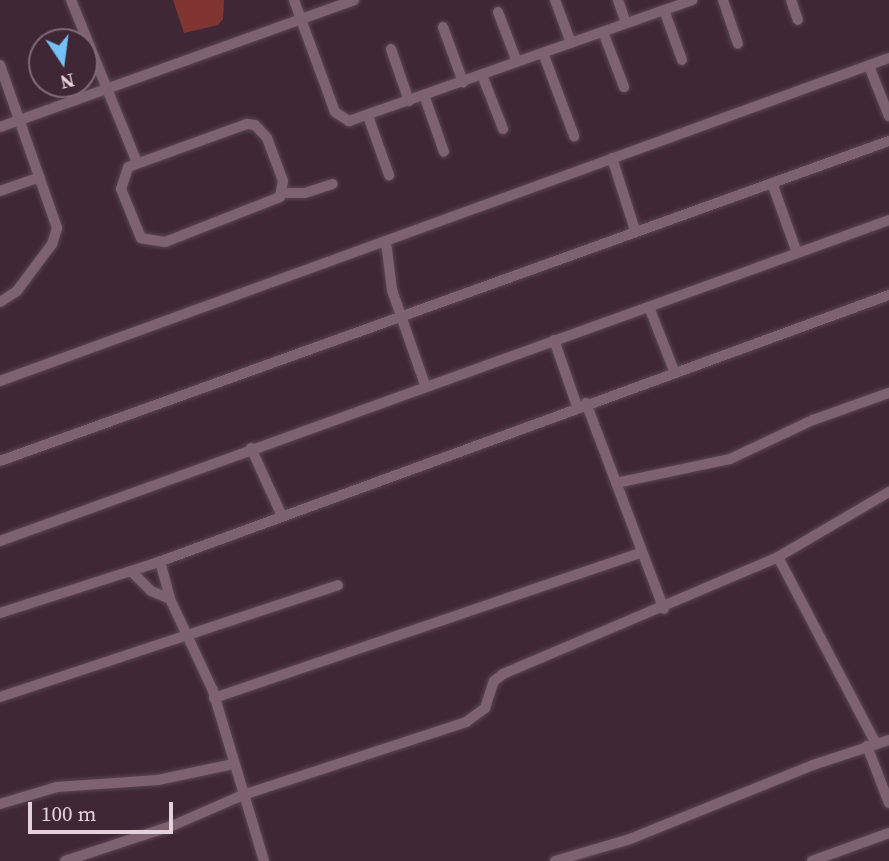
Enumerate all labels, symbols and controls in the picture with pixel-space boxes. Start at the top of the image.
north arrow [28,28,98,98]
text: N [58,67,77,96]
scale bar [32,788,177,832]
text: 100 m [41,799,96,828]

